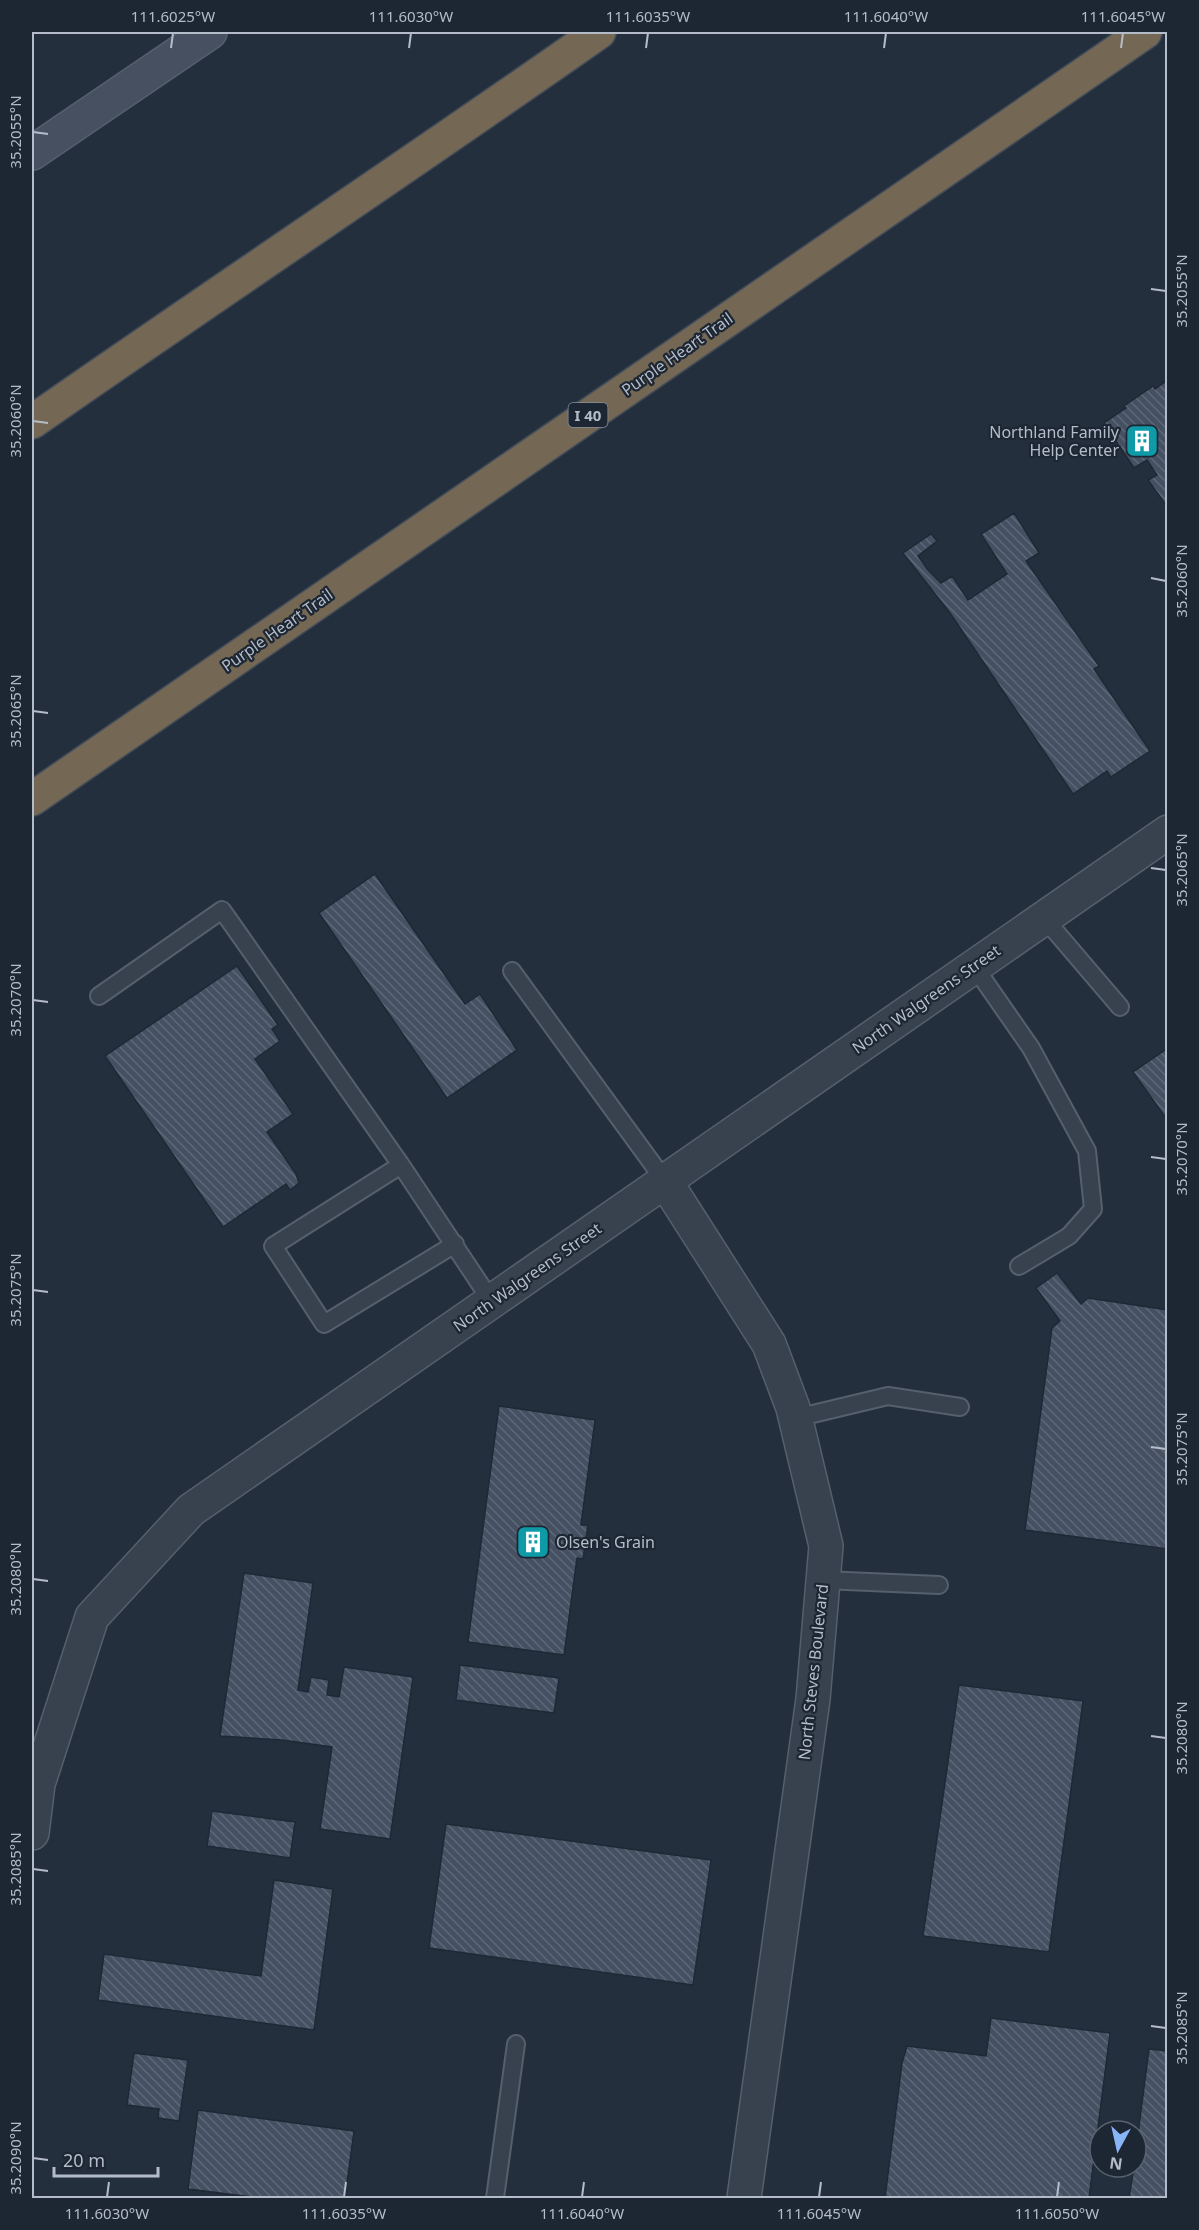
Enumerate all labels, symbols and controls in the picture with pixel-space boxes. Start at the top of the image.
text: 111.6025°W [131,6,215,26]
text: 111.6030°W [369,6,453,26]
text: 111.6035°W [606,6,690,26]
text: 111.6040°W [844,6,928,26]
text: 111.6045°W [1081,6,1165,26]
text: 35.2055°N [5,95,25,169]
text: 35.2055°N [1171,254,1191,328]
street label: Purple Heart Trail [617,307,737,401]
text: 35.2060°N [5,384,25,458]
road number: I 40 [568,403,608,427]
place label: Northland Family Help Center [989,421,1120,461]
building icon: Northland Family Help Center [1124,423,1160,459]
text: 35.2060°N [1171,544,1191,618]
street label: Purple Heart Trail [217,583,337,677]
text: 35.2065°N [5,674,25,748]
text: 35.2065°N [1171,833,1191,907]
street label: North Walgreens Street [847,939,1005,1059]
text: 35.2070°N [5,963,25,1037]
text: 35.2070°N [1171,1122,1191,1196]
street label: North Walgreens Street [448,1217,606,1337]
text: 35.2075°N [5,1253,25,1327]
text: 35.2075°N [1171,1412,1191,1486]
building icon: Olsen's Grain [515,1524,551,1560]
place label: Olsen's Grain [556,1531,655,1553]
text: 35.2080°N [5,1542,25,1616]
street label: North Steves Boulevard [793,1583,833,1761]
text: 35.2080°N [1171,1701,1191,1775]
text: 35.2085°N [5,1832,25,1906]
text: 35.2085°N [1171,1991,1191,2065]
north arrow [1088,2119,1148,2179]
text: 35.2090°N [5,2121,25,2195]
scale bar [54,2140,158,2178]
text: 20 m [63,2148,105,2172]
text: N [1108,2152,1124,2176]
text: 111.6030°W [65,2203,149,2223]
text: 111.6035°W [302,2203,386,2223]
text: 111.6040°W [540,2203,624,2223]
text: 111.6045°W [777,2203,861,2223]
text: 111.6050°W [1015,2203,1099,2223]

